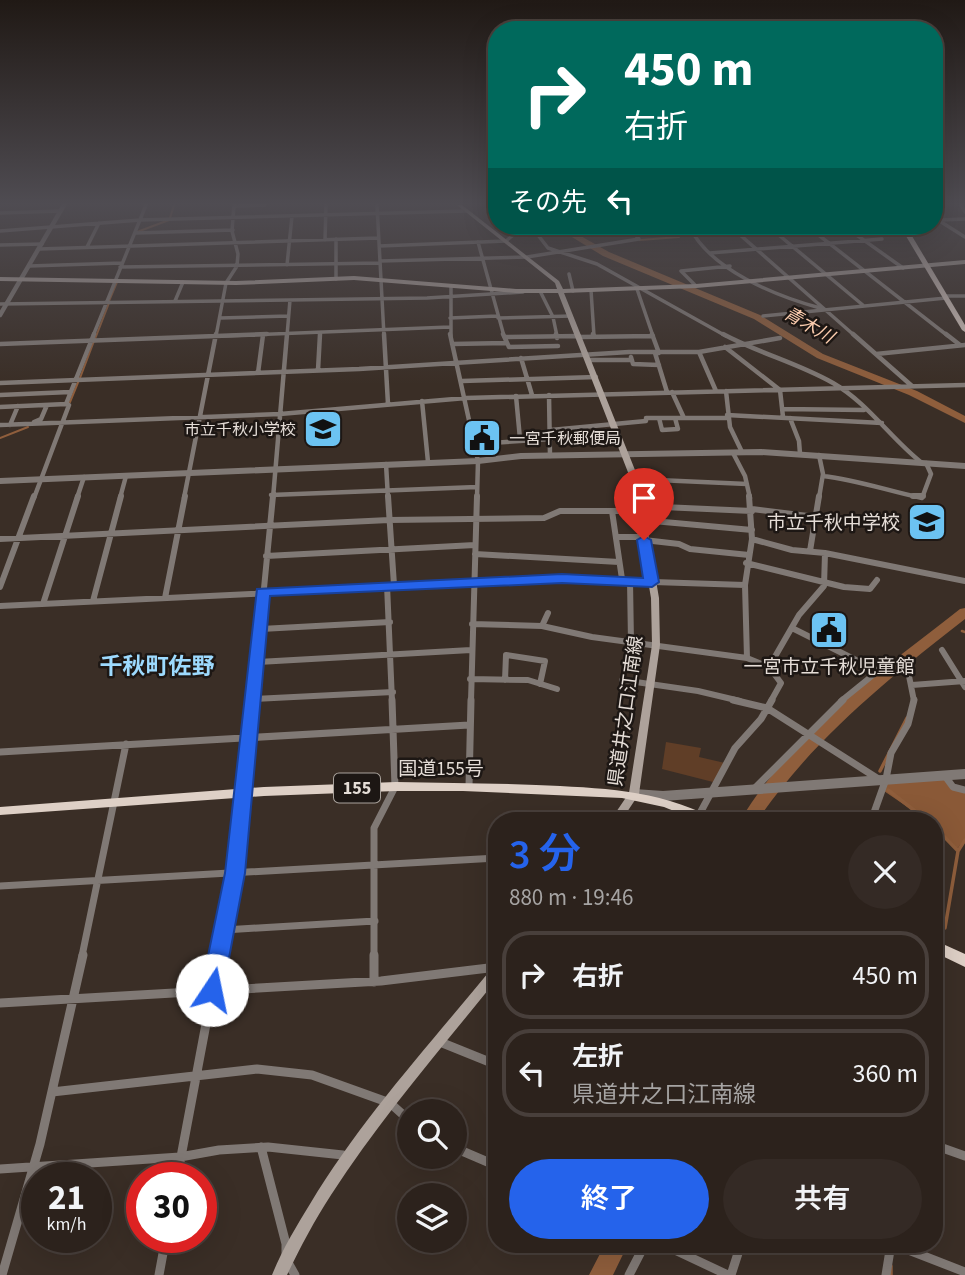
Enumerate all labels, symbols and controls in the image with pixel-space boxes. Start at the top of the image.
text: 450 m [624,35,753,105]
icon: right [509,49,600,140]
text: 右折 [624,104,688,150]
icon: left [601,182,639,220]
text: その先 [509,184,587,221]
water label: 青木川 [779,301,840,351]
school or university icon: 市立千秋小学校 [302,408,344,450]
public building icon: 一宮千秋郵便局 [461,417,503,459]
place label: 市立千秋小学校 [184,419,296,441]
place label: 一宮千秋郵便局 [509,428,621,450]
pin [614,468,674,540]
icon: arrive [625,479,663,517]
school or university icon: 市立千秋中学校 [906,501,948,543]
place label: 市立千秋中学校 [767,510,900,537]
public building icon: 一宮市立千秋児童館 [808,609,850,651]
street label: 県道井之口江南線 [603,634,650,788]
district label: 千秋町佐野 [100,650,215,683]
place label: 一宮市立千秋児童館 [743,654,915,681]
street label: 国道155号 [398,756,484,783]
road number: 155 [334,774,380,802]
text: 3 分 [509,825,581,885]
button: close [848,835,922,909]
text: 880 m · 19:46 [509,881,633,914]
position arrow [175,953,249,1027]
icon: right [513,956,551,994]
text: 450 m [852,957,918,994]
text: 右折 [572,958,624,995]
text: 左折 [572,1038,624,1075]
icon: left [513,1054,551,1092]
text: 360 m [852,1055,918,1092]
text: 県道井之口江南線 [572,1078,756,1111]
map controls [397,1099,467,1253]
button: search [397,1099,467,1169]
button: 終了 [509,1159,709,1239]
button: 共有 [723,1159,922,1239]
speed limit sign: 30 [126,1162,217,1253]
text: 21 [48,1173,85,1223]
button: layers [397,1183,467,1253]
text: km/h [47,1212,86,1237]

